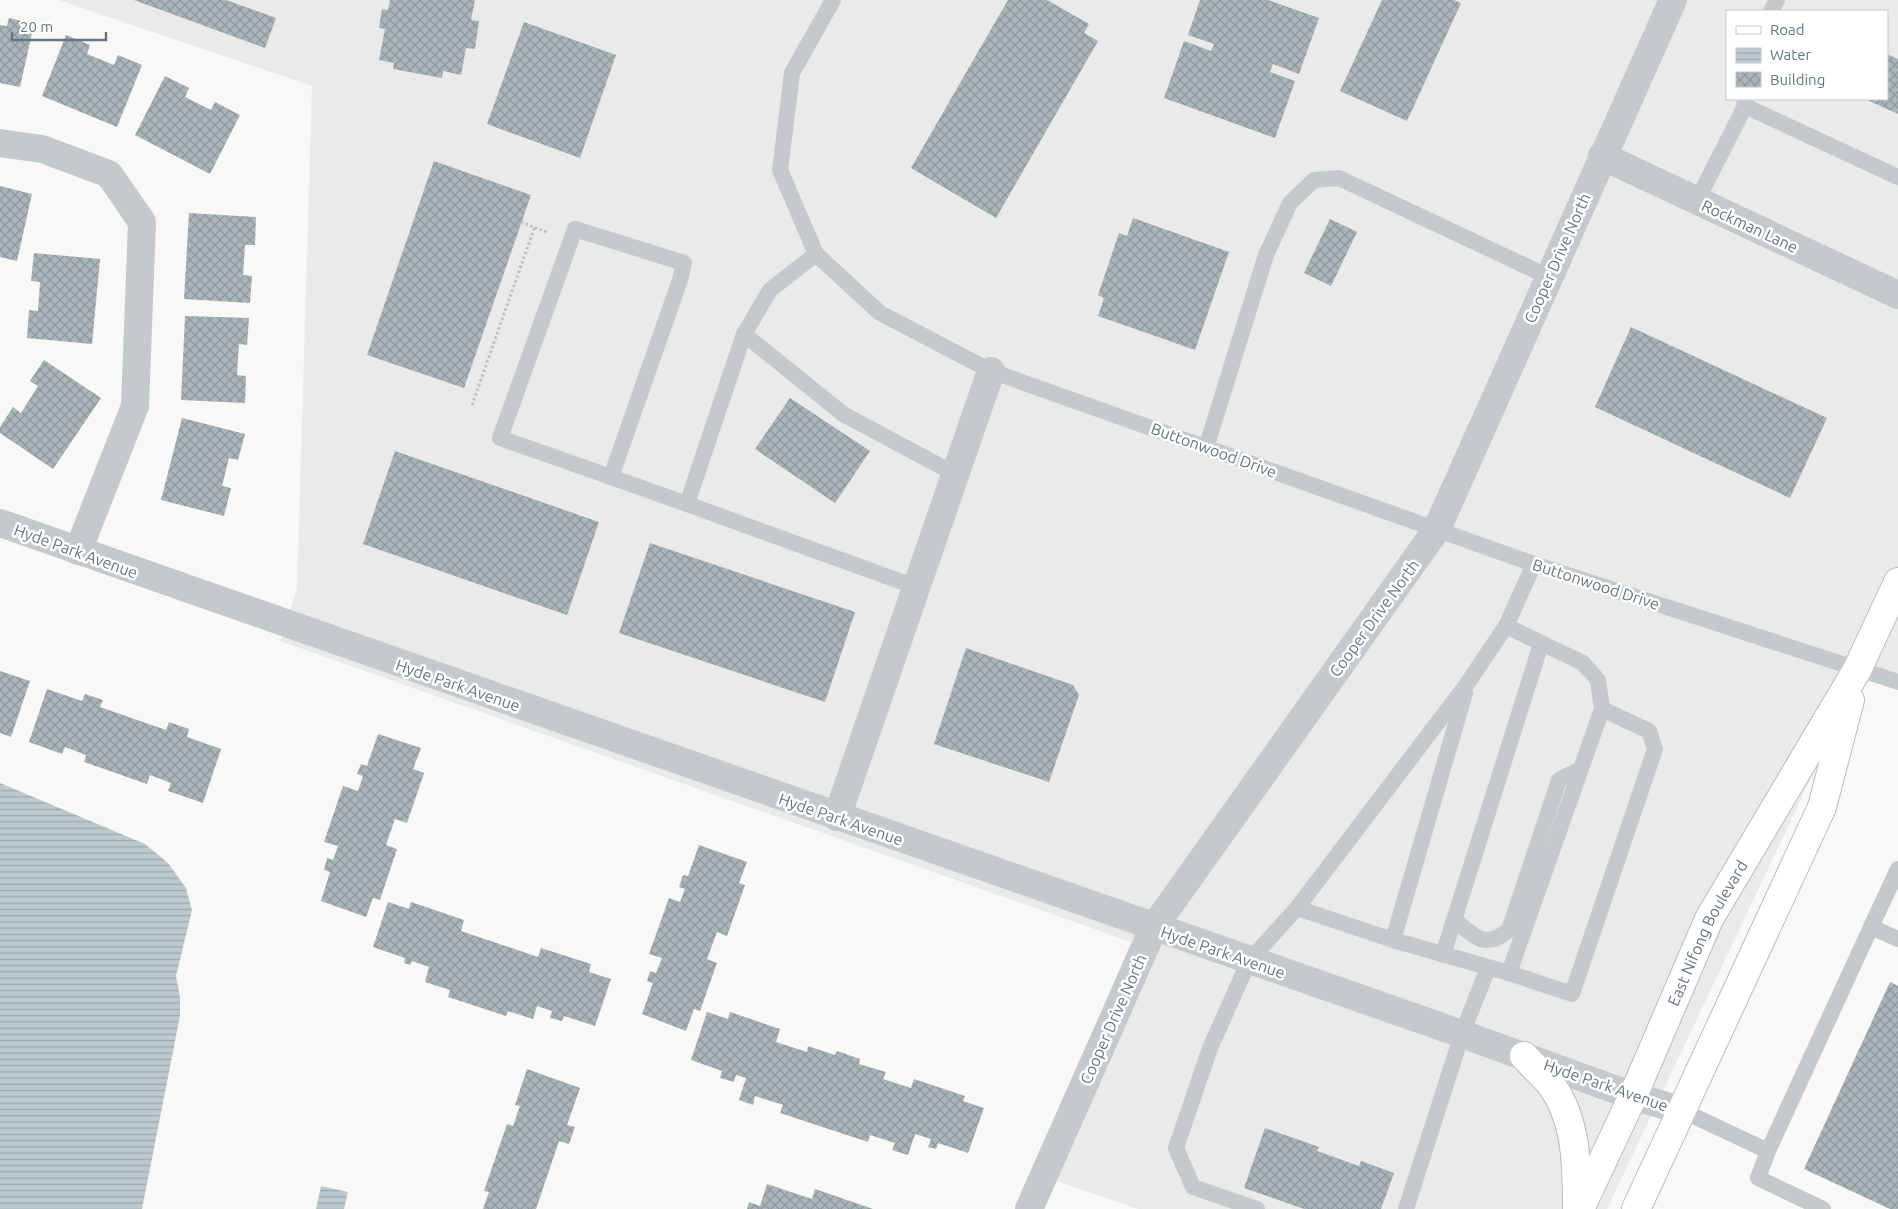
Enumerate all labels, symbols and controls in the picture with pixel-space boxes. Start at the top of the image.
scale bar [12,10,106,42]
legend [1726,10,1888,100]
text: 20 m [20,18,53,35]
text: Road [1770,21,1805,38]
text: Water [1770,46,1811,63]
text: Building [1770,71,1825,88]
street label: Cooper Drive North [1520,190,1594,326]
street label: Rockman Lane [1699,196,1801,256]
street label: Buttonwood Drive [1149,419,1279,481]
street label: Hyde Park Avenue [12,520,140,582]
street label: Buttonwood Drive [1530,555,1662,613]
street label: Cooper Drive North [1326,556,1422,680]
street label: Hyde Park Avenue [394,655,522,715]
street label: Hyde Park Avenue [777,789,905,849]
street label: East Nifong Boulevard [1664,857,1751,1008]
street label: Hyde Park Avenue [1159,922,1287,982]
street label: Cooper Drive North [1076,951,1150,1087]
street label: Hyde Park Avenue [1542,1055,1670,1115]

